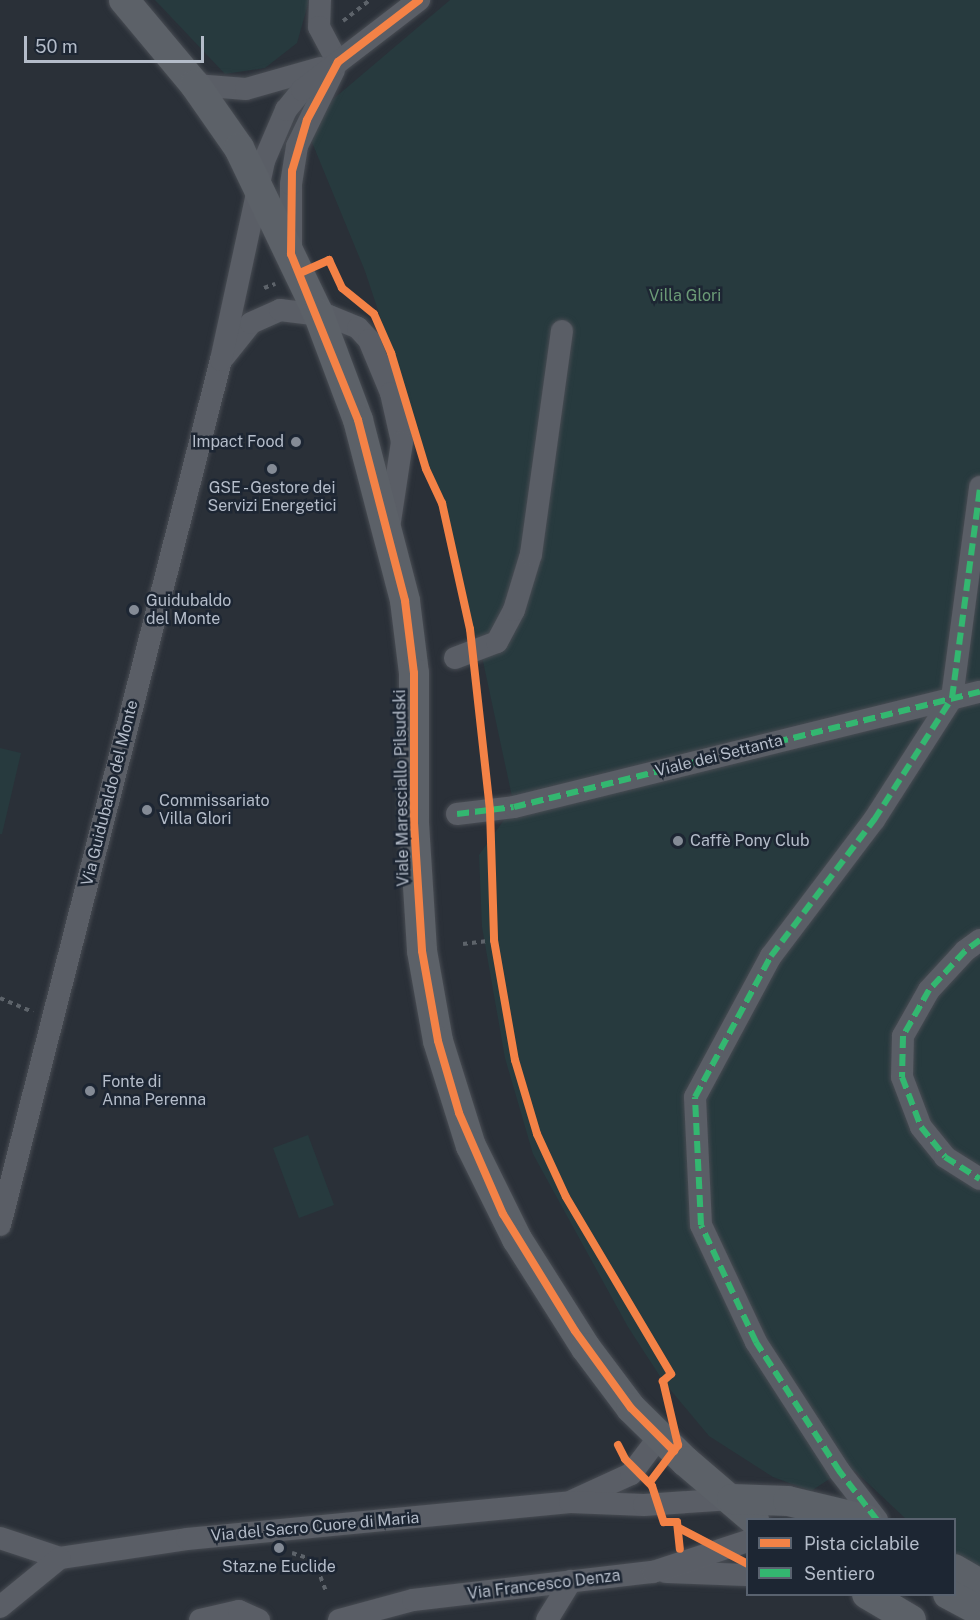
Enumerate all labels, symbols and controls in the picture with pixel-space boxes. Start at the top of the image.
scale bar [27,24,207,62]
text: 50 m [35,36,78,57]
park label: Villa Glori [649,286,721,306]
place label: Impact Food [192,432,284,452]
marker: Impact Food [289,435,303,449]
marker: GSE - Gestore dei Servizi Energetici [265,462,279,476]
place label: GSE - Gestore dei Servizi Energetici [206,478,338,516]
place label: Guidubaldo del Monte [146,591,231,629]
marker: Guidubaldo del Monte [127,603,141,617]
street label: Viale Maresciallo Pilsudski [391,689,413,887]
street label: Via Guidubaldo del Monte [78,698,142,888]
street label: Viale dei Settanta [653,731,785,781]
place label: Commissariato Villa Glori [159,791,269,829]
marker: Commissariato Villa Glori [140,803,154,817]
place label: Caffè Pony Club [690,831,810,851]
marker: Caffè Pony Club [671,834,685,848]
place label: Fonte di Anna Perenna [102,1072,206,1110]
marker: Fonte di Anna Perenna [83,1084,97,1098]
street label: Via del Sacro Cuore di Maria [210,1508,420,1546]
legend [746,1518,956,1596]
text: Pista ciclabile [804,1533,919,1554]
marker: Staz.ne Euclide [272,1541,286,1555]
place label: Staz.ne Euclide [222,1557,336,1577]
text: Sentiero [804,1563,875,1584]
street label: Via Francesco Denza [466,1566,622,1604]

